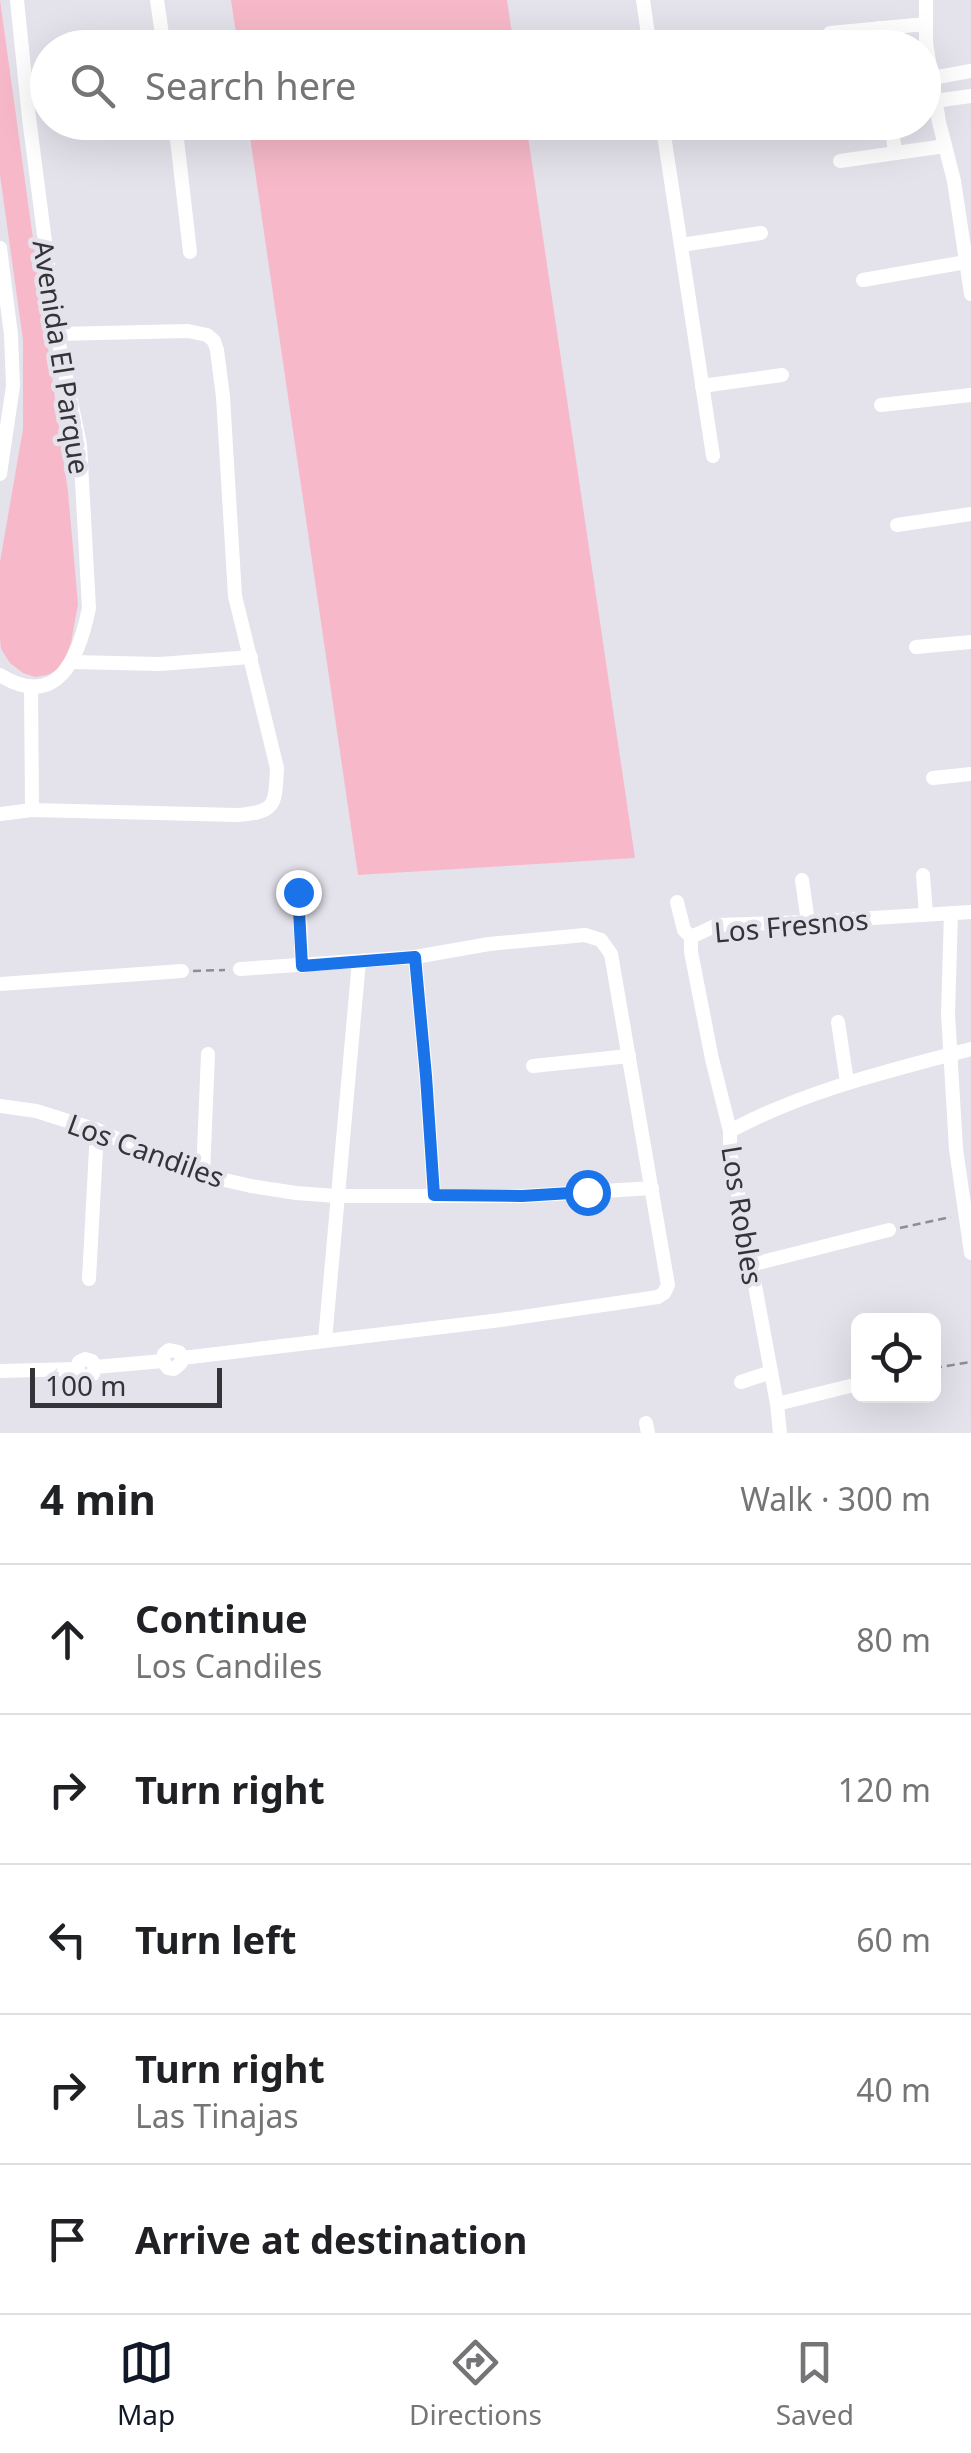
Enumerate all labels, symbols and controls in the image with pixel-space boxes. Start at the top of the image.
search box [30,30,941,140]
icon: search [65,58,120,113]
text: Search here [145,59,356,111]
street label: Avenida El Parque [25,237,99,477]
route end [276,870,322,916]
street label: Los Fresnos [712,899,870,951]
street label: Los Candiles [62,1104,230,1196]
street label: Los Robles [713,1143,773,1287]
route start [565,1170,611,1216]
map controls [851,1313,941,1403]
button: locate [851,1313,941,1403]
scale bar [30,1363,222,1408]
text: 100 m [45,1366,127,1404]
text: 4 min [40,1470,156,1527]
text: Walk · 300 m [740,1477,931,1520]
text: Continue [135,1592,308,1644]
icon: ahead [40,1612,95,1667]
text: 80 m [856,1618,931,1661]
text: Los Candiles [135,1644,322,1687]
icon: right [40,1762,95,1817]
text: Turn right [135,1763,325,1815]
text: 120 m [838,1768,931,1811]
icon: left [40,1912,95,1967]
text: Turn left [135,1913,297,1965]
text: 60 m [856,1918,931,1961]
text: Turn right [135,2042,325,2094]
icon: right [40,2062,95,2117]
text: 40 m [856,2068,931,2111]
text: Las Tinajas [135,2094,299,2137]
icon: arrive [40,2212,95,2267]
text: Arrive at destination [135,2213,527,2265]
tab: Map [117,2335,175,2433]
tab: Directions [409,2335,542,2433]
tab: Saved [776,2335,854,2433]

